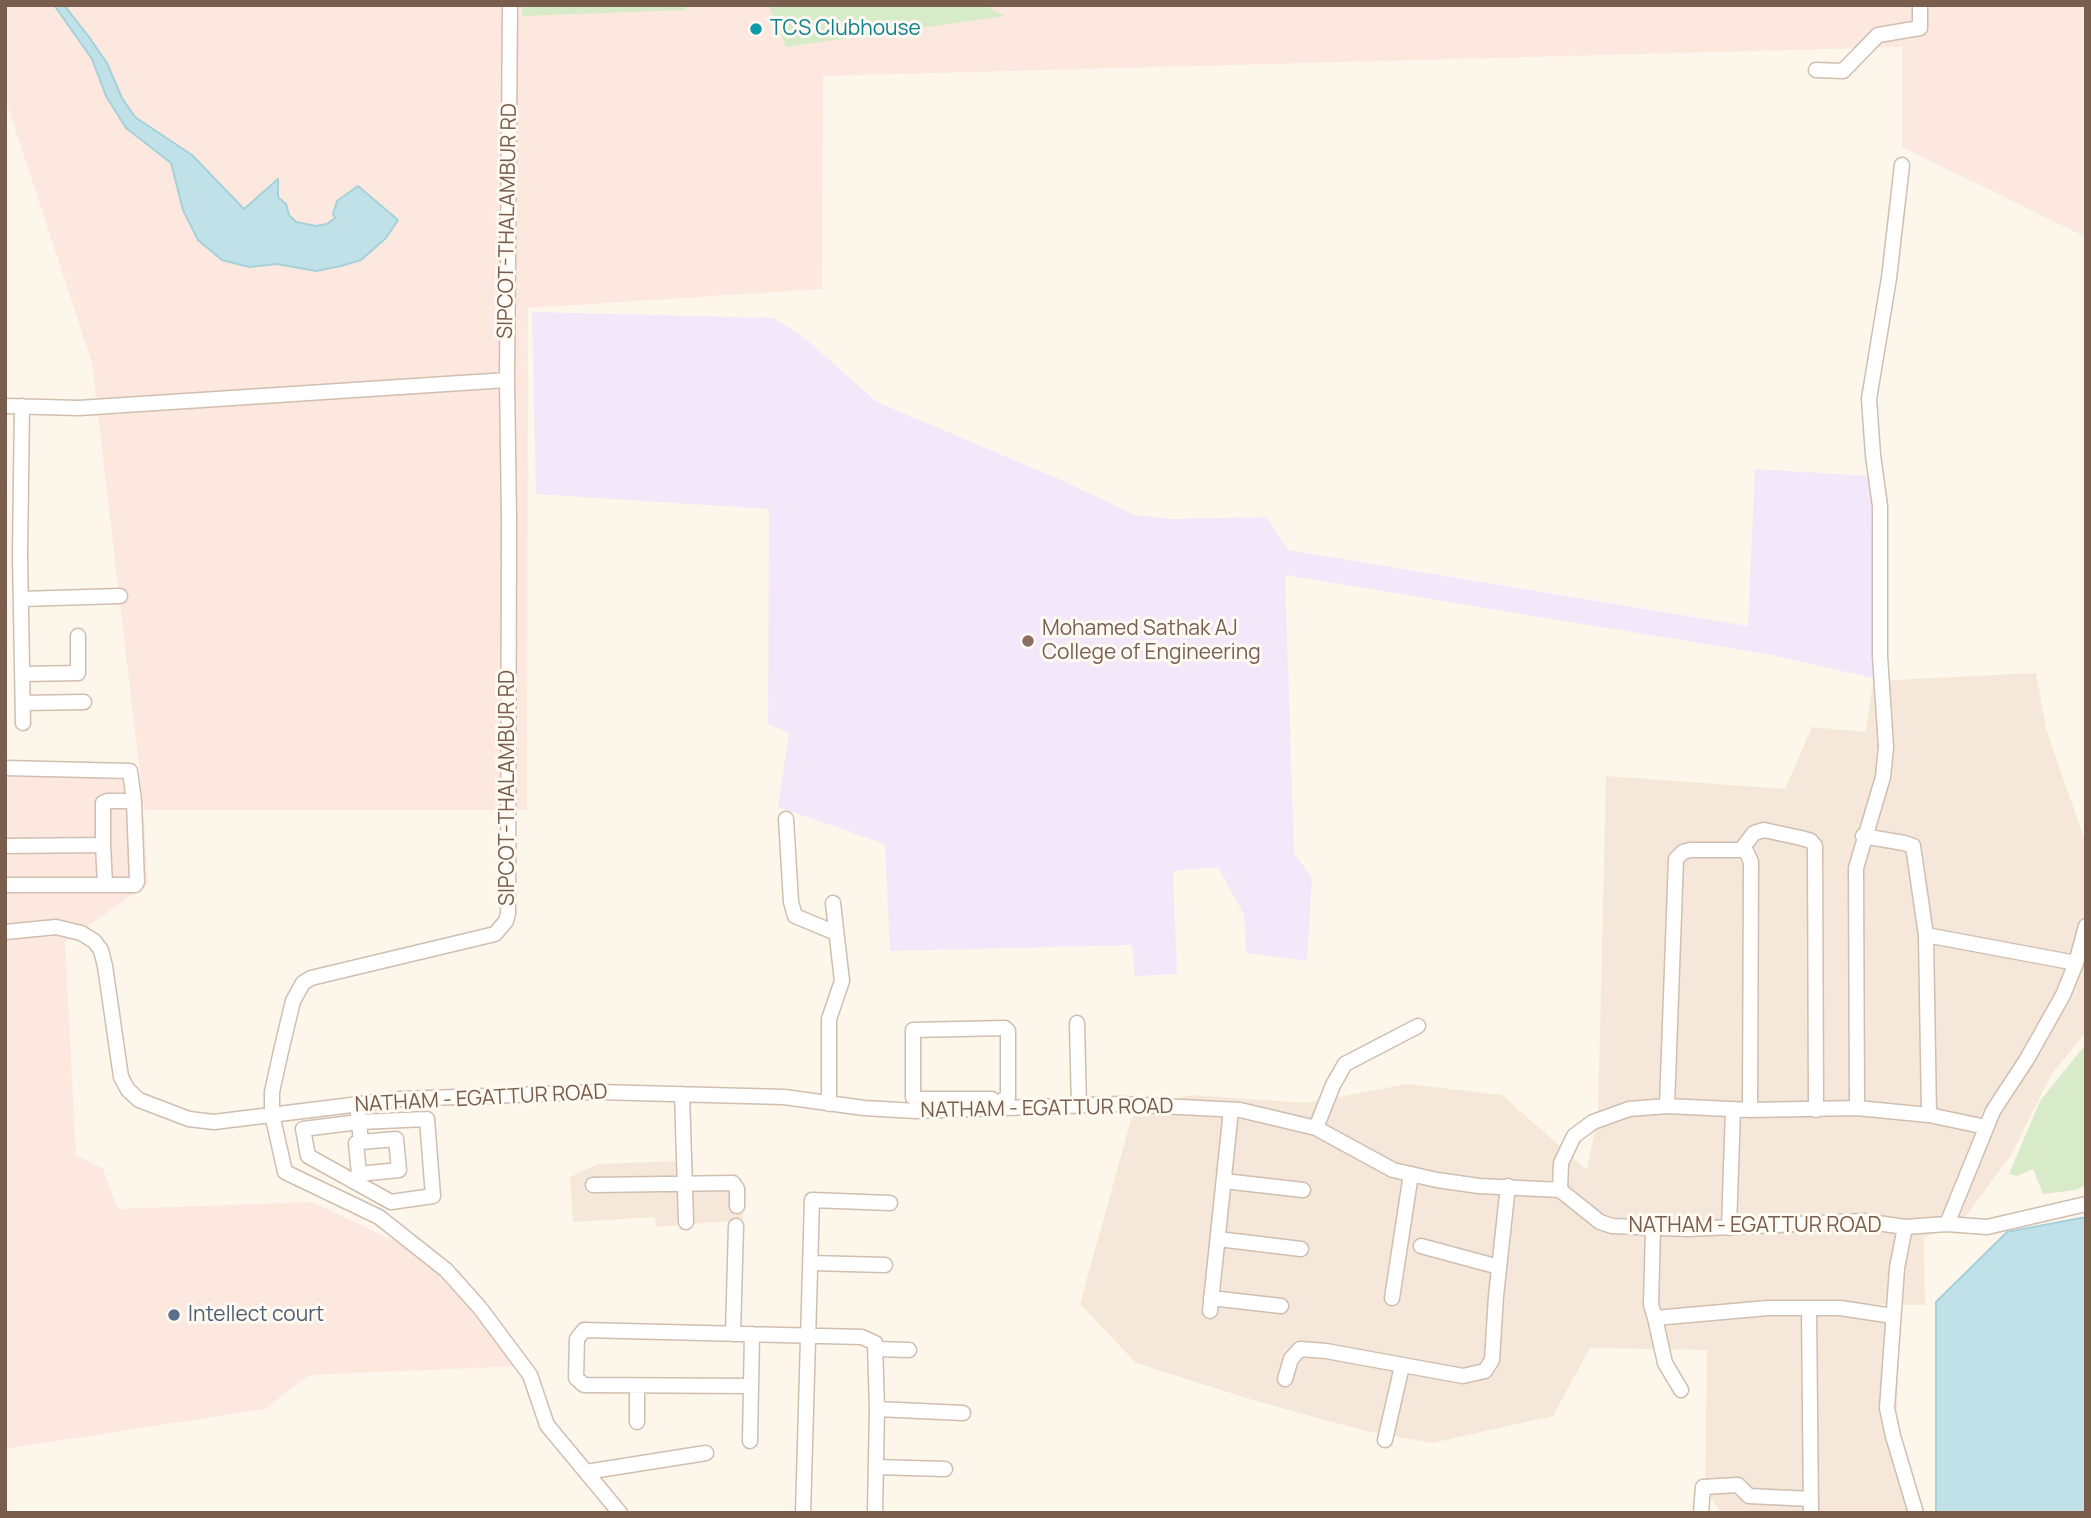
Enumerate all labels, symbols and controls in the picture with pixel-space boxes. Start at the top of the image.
place label: TCS Clubhouse [770,16,921,42]
marker: TCS Clubhouse [748,21,764,37]
street label: SIPCOT-THALAMBUR RD [493,103,523,339]
place label: Mohamed Sathak AJ College of Engineering [1042,616,1261,666]
marker: Mohamed Sathak AJ College of Engineering [1020,633,1036,649]
street label: SIPCOT-THALAMBUR RD [495,670,521,906]
street label: NATHAM - EGATTUR ROAD [354,1080,608,1118]
street label: NATHAM - EGATTUR ROAD [920,1094,1174,1124]
street label: NATHAM - EGATTUR ROAD [1628,1213,1882,1239]
place label: Intellect court [188,1302,324,1328]
marker: Intellect court [166,1307,182,1323]

